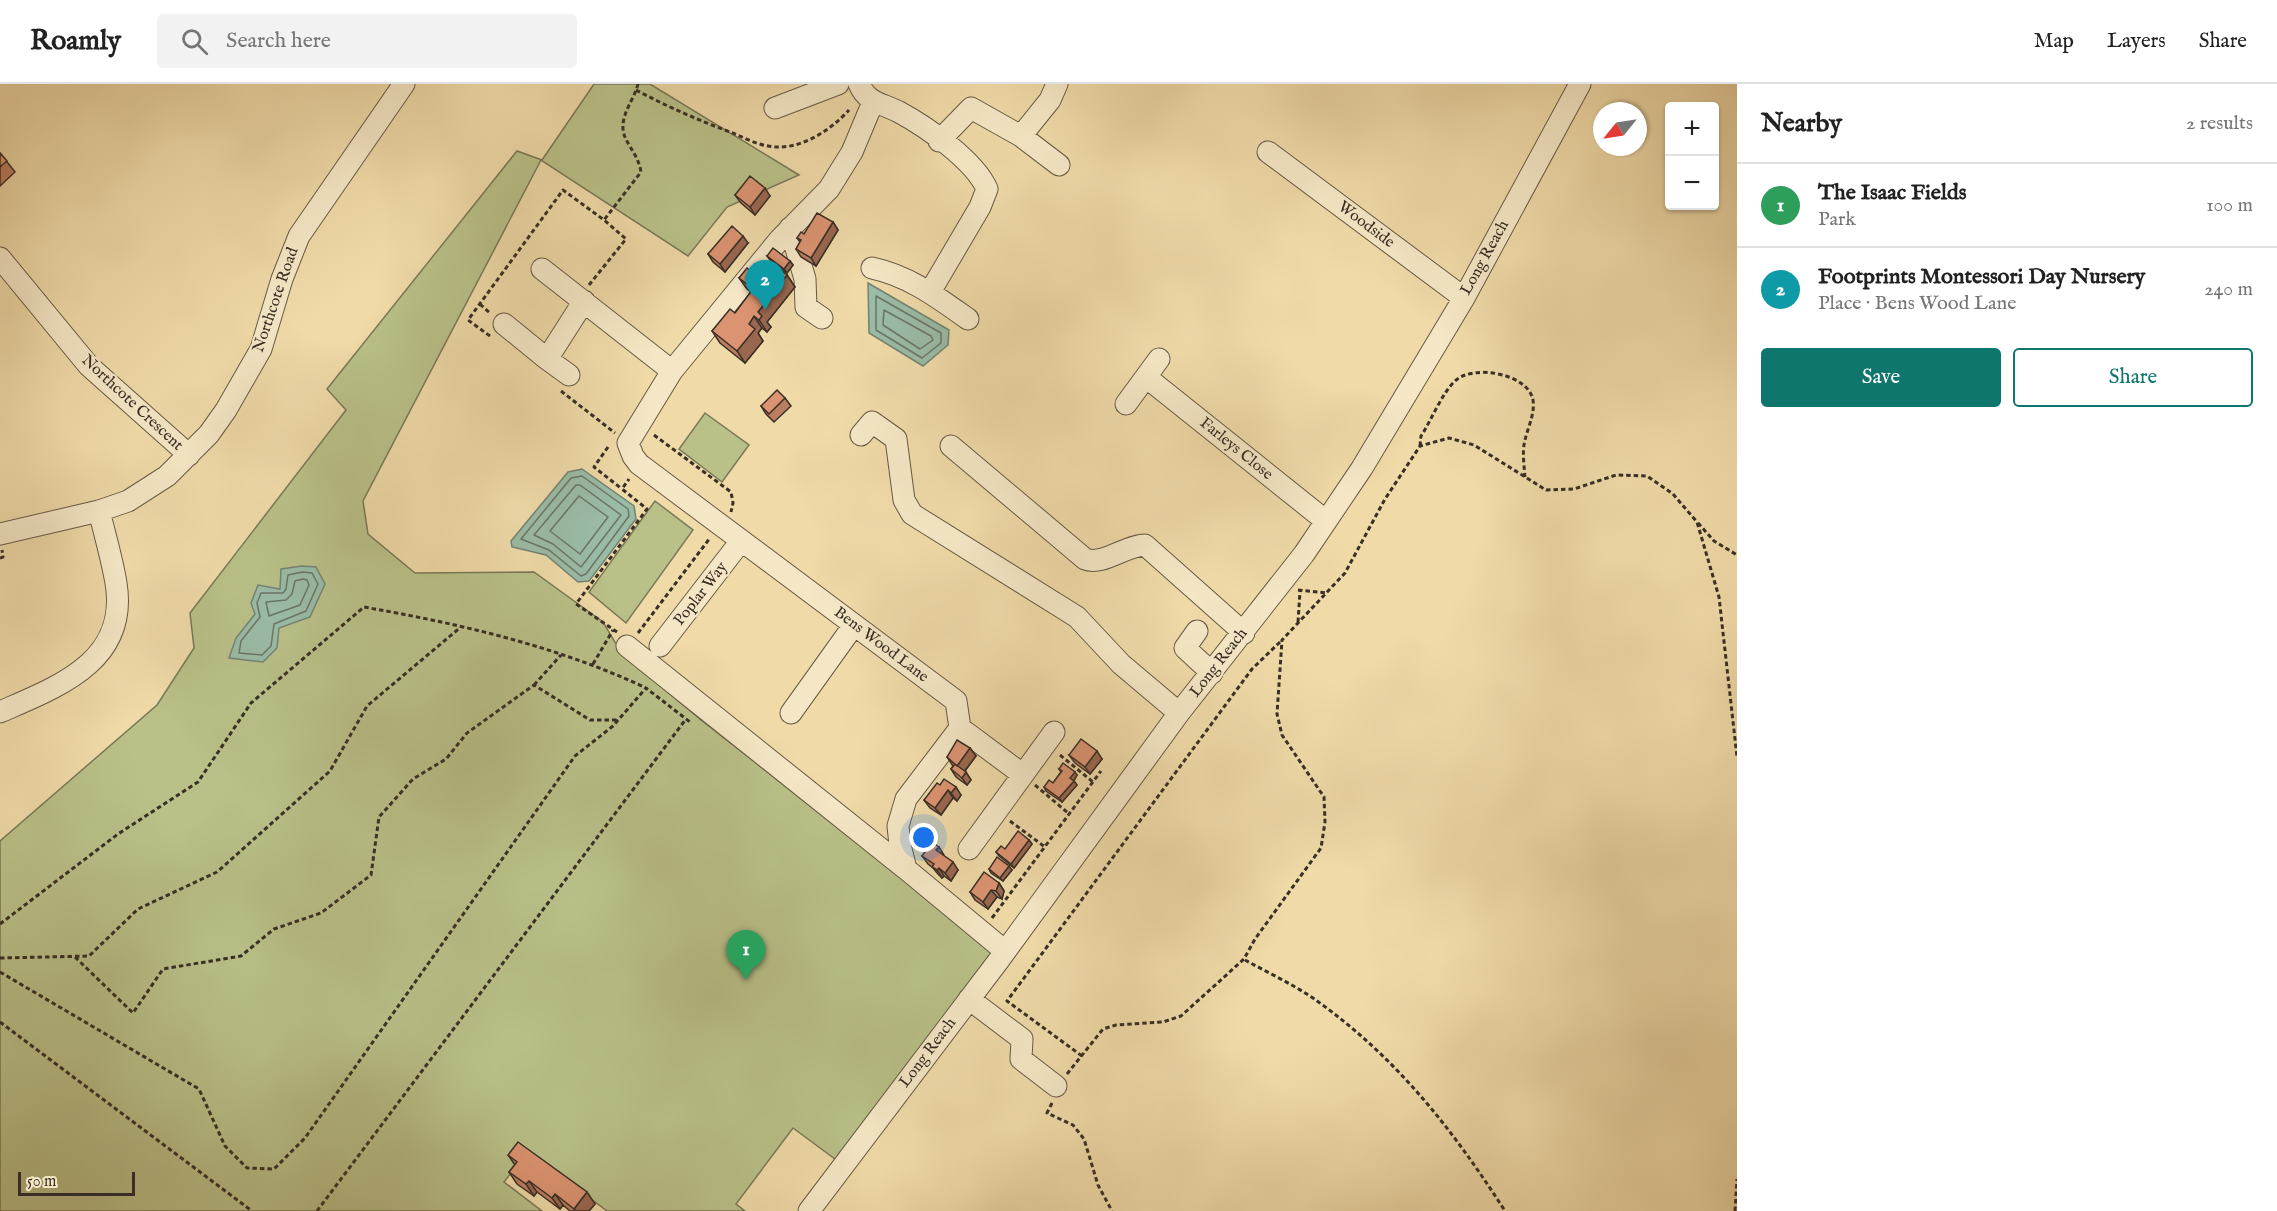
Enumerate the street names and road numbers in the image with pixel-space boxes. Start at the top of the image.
street label: Woodside [1334,197,1398,253]
street label: Long Reach [1456,217,1514,299]
street label: Northcote Road [249,244,303,355]
street label: Northcote Crescent [77,351,187,456]
street label: Farleys Close [1195,413,1277,485]
street label: Poplar Way [670,558,732,630]
street label: Bens Wood Lane [830,603,932,687]
street label: Long Reach [1186,624,1253,702]
street label: Long Reach [895,1014,961,1092]

